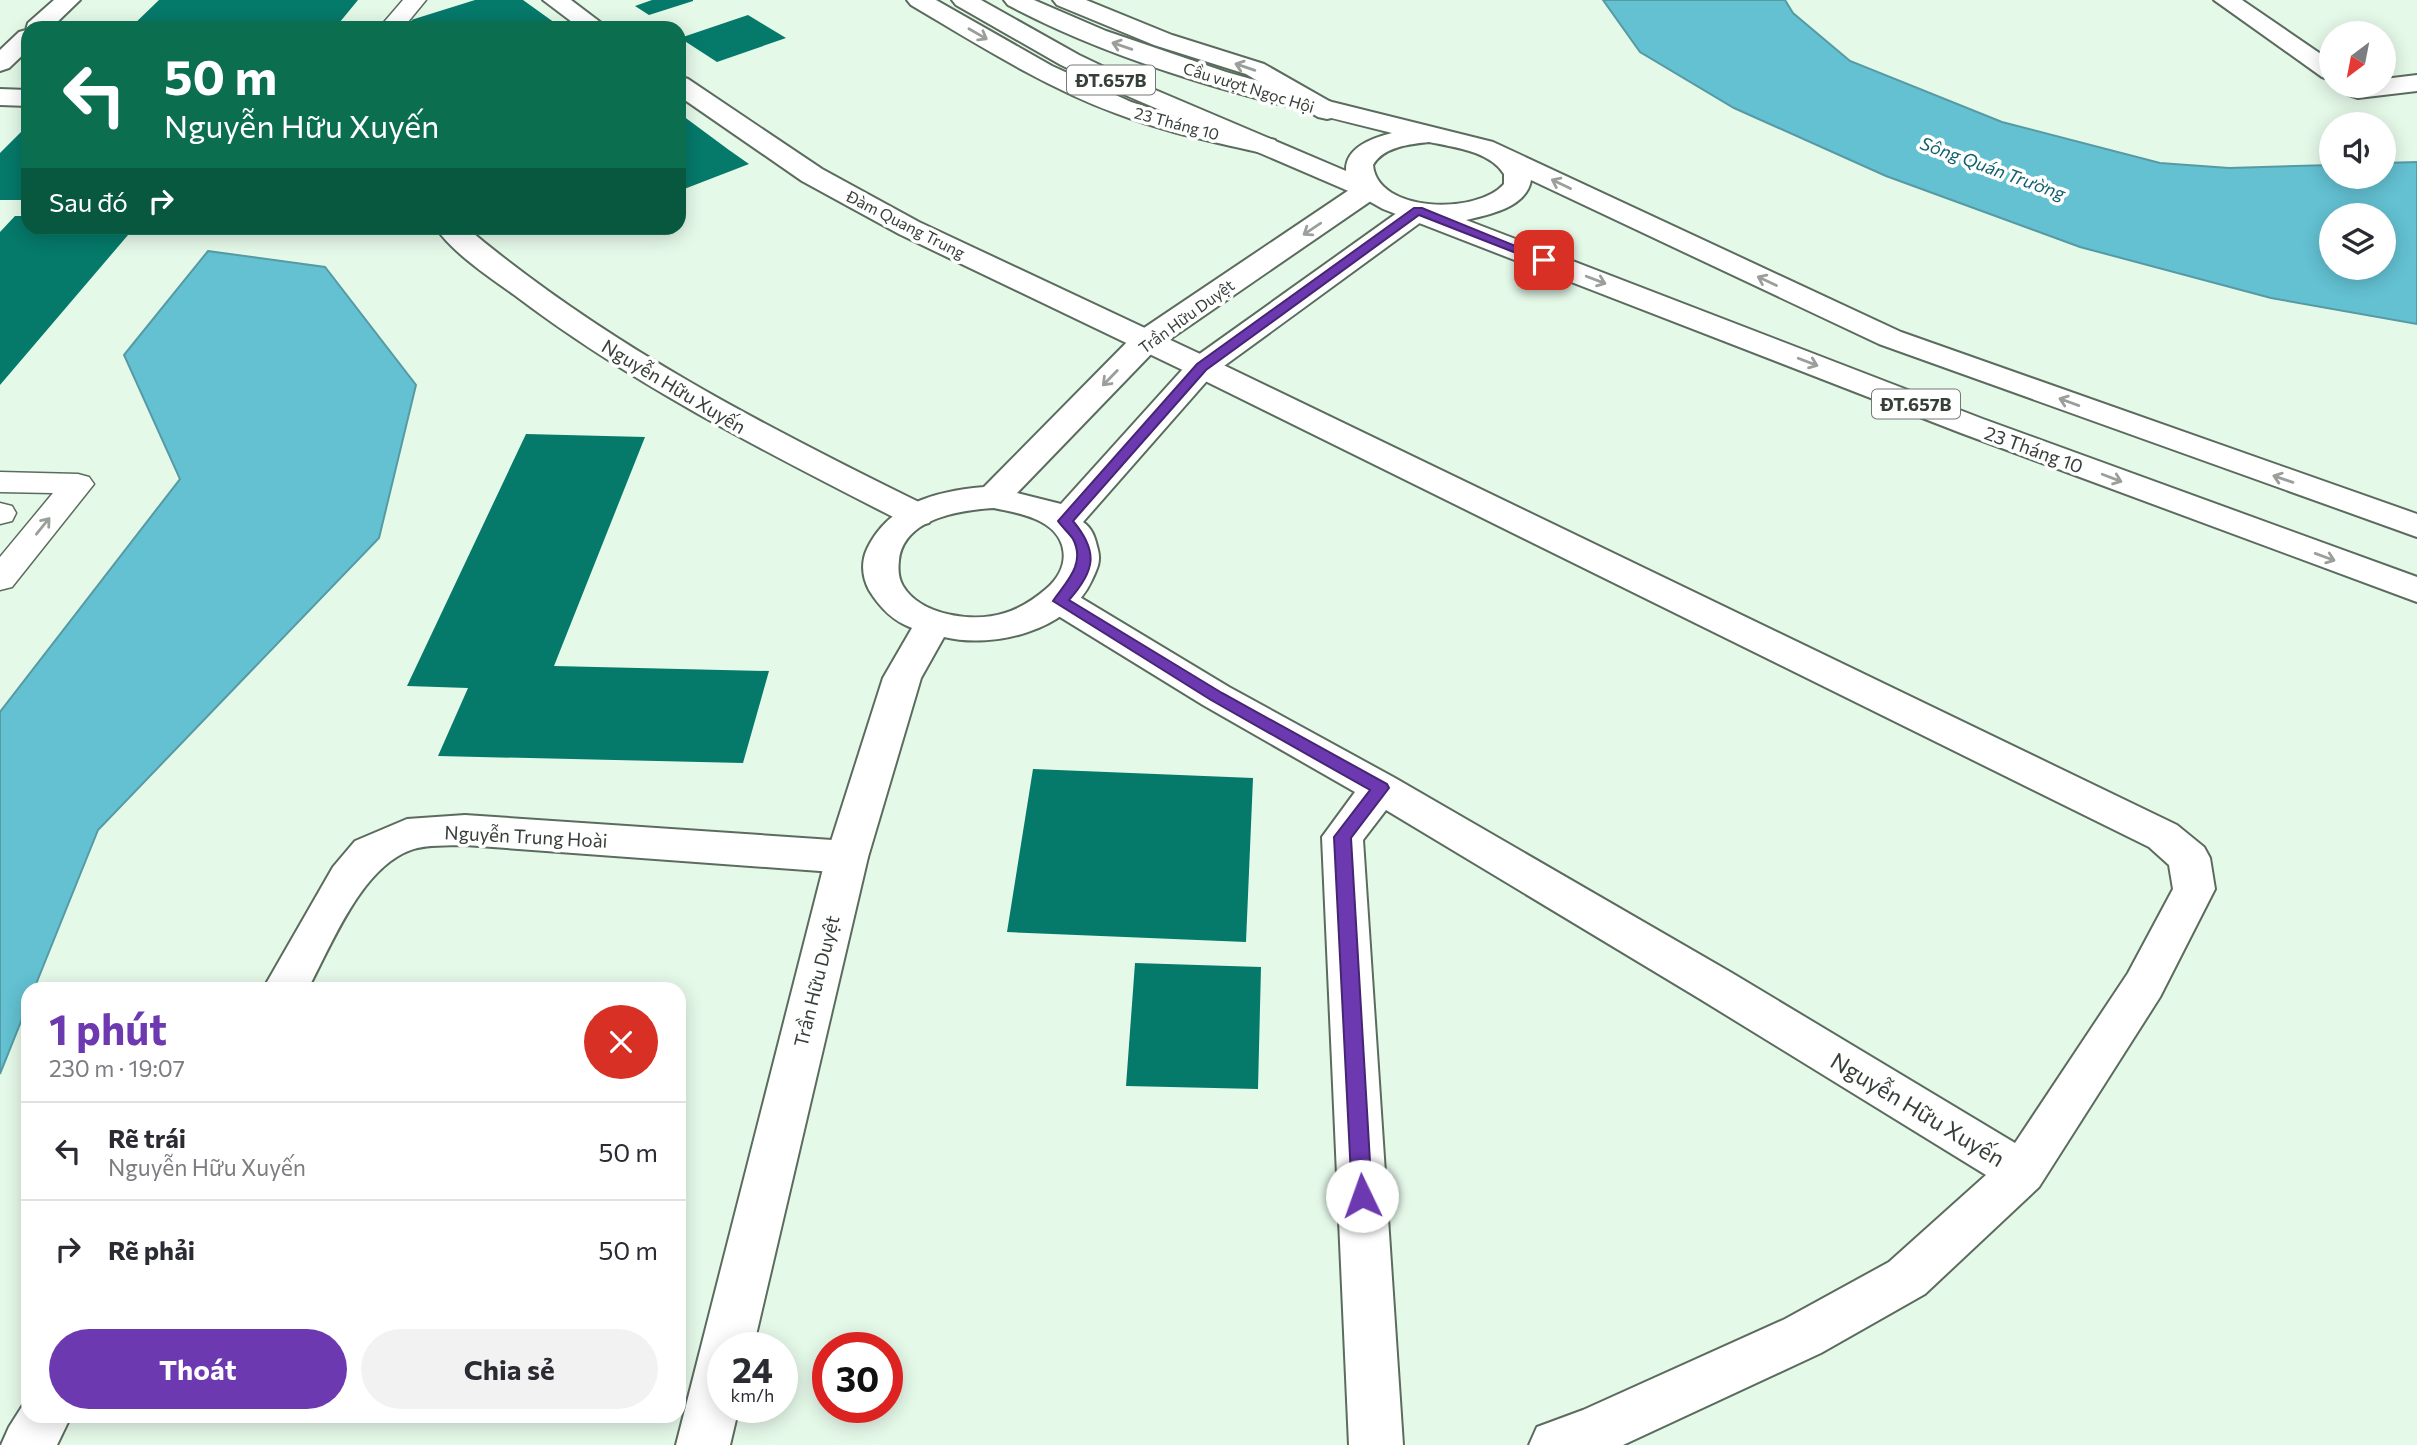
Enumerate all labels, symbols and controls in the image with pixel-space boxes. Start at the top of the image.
north arrow [2319,21,2396,98]
map controls [2319,21,2396,280]
one-way arrow [968,27,988,41]
one-way arrow [1111,39,1133,51]
text: 50 m [164,45,277,105]
icon: left [49,49,140,140]
street label: Cầu vượt Ngọc Hội [1181,58,1317,116]
one-way arrow [1235,60,1257,72]
road number: ĐT.657B [1067,66,1155,94]
street label: 23 Tháng 10 [1133,103,1221,143]
text: Nguyễn Hữu Xuyến [164,105,439,145]
button: sound [2319,112,2396,189]
water label: Sông Quán Trường [1917,132,2070,205]
one-way arrow [1551,177,1572,191]
icon: right [142,182,180,220]
street label: Đàm Quang Trung [843,185,969,262]
text: Sau đó [49,186,128,217]
button: layers [2319,203,2396,280]
one-way arrow [1303,222,1322,236]
pin [1514,230,1574,290]
icon: arrive [1525,241,1563,279]
one-way arrow [1757,274,1778,287]
street label: Trần Hữu Duyệt [1135,275,1238,357]
one-way arrow [1584,275,1606,287]
street label: Nguyễn Hữu Xuyến [598,334,750,438]
one-way arrow [1796,357,1818,370]
one-way arrow [1101,369,1118,386]
road number: ĐT.657B [1872,390,1960,418]
one-way arrow [2059,395,2081,407]
street label: 23 Tháng 10 [1982,421,2086,477]
one-way arrow [2273,472,2295,484]
one-way arrow [2100,473,2122,486]
one-way arrow [35,518,51,536]
one-way arrow [2314,552,2336,564]
street label: Nguyễn Trung Hoài [444,820,608,852]
street label: Trần Hữu Duyệt [789,913,844,1049]
text: 1 phút [49,1002,167,1054]
button: close [584,1005,658,1079]
street label: Nguyễn Hữu Xuyến [1826,1046,2010,1172]
text: 230 m · 19:07 [49,1054,185,1082]
text: Rẽ trái [108,1122,186,1153]
icon: left [49,1132,87,1170]
text: 50 m [598,1136,658,1167]
text: Nguyễn Hữu Xuyến [108,1153,306,1181]
position arrow [1325,1159,1399,1233]
icon: right [49,1230,87,1268]
text: Rẽ phải [108,1234,195,1265]
text: 50 m [598,1234,658,1265]
button: Thoát [49,1329,347,1409]
button: Chia sẻ [361,1329,658,1409]
speed limit sign: 30 [812,1332,903,1423]
text: 24 [732,1347,773,1390]
text: km/h [731,1384,774,1406]

